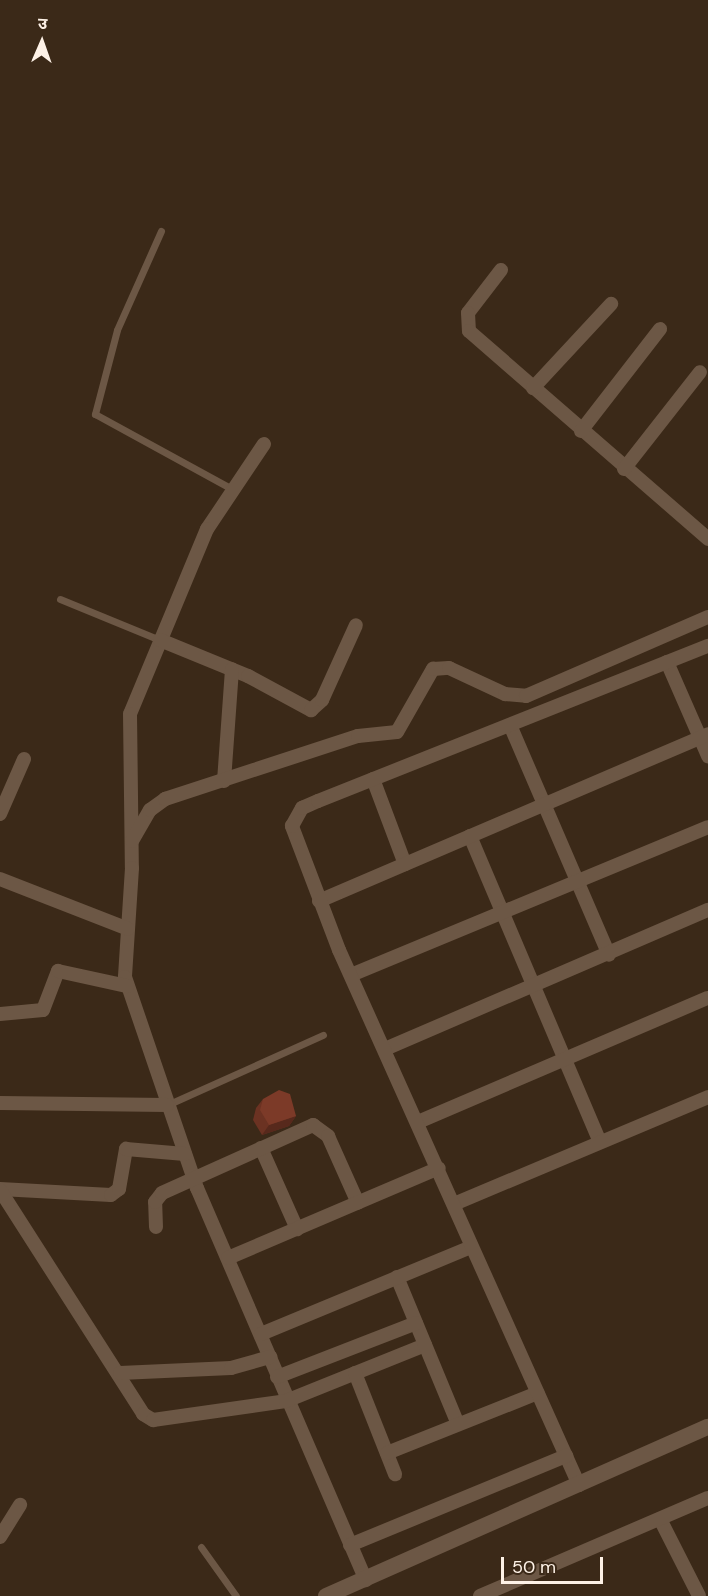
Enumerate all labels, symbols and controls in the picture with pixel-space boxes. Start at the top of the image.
north arrow [12,12,72,72]
text: उ [38,13,48,34]
scale bar [504,1545,606,1583]
text: 50 m [512,1555,556,1579]

